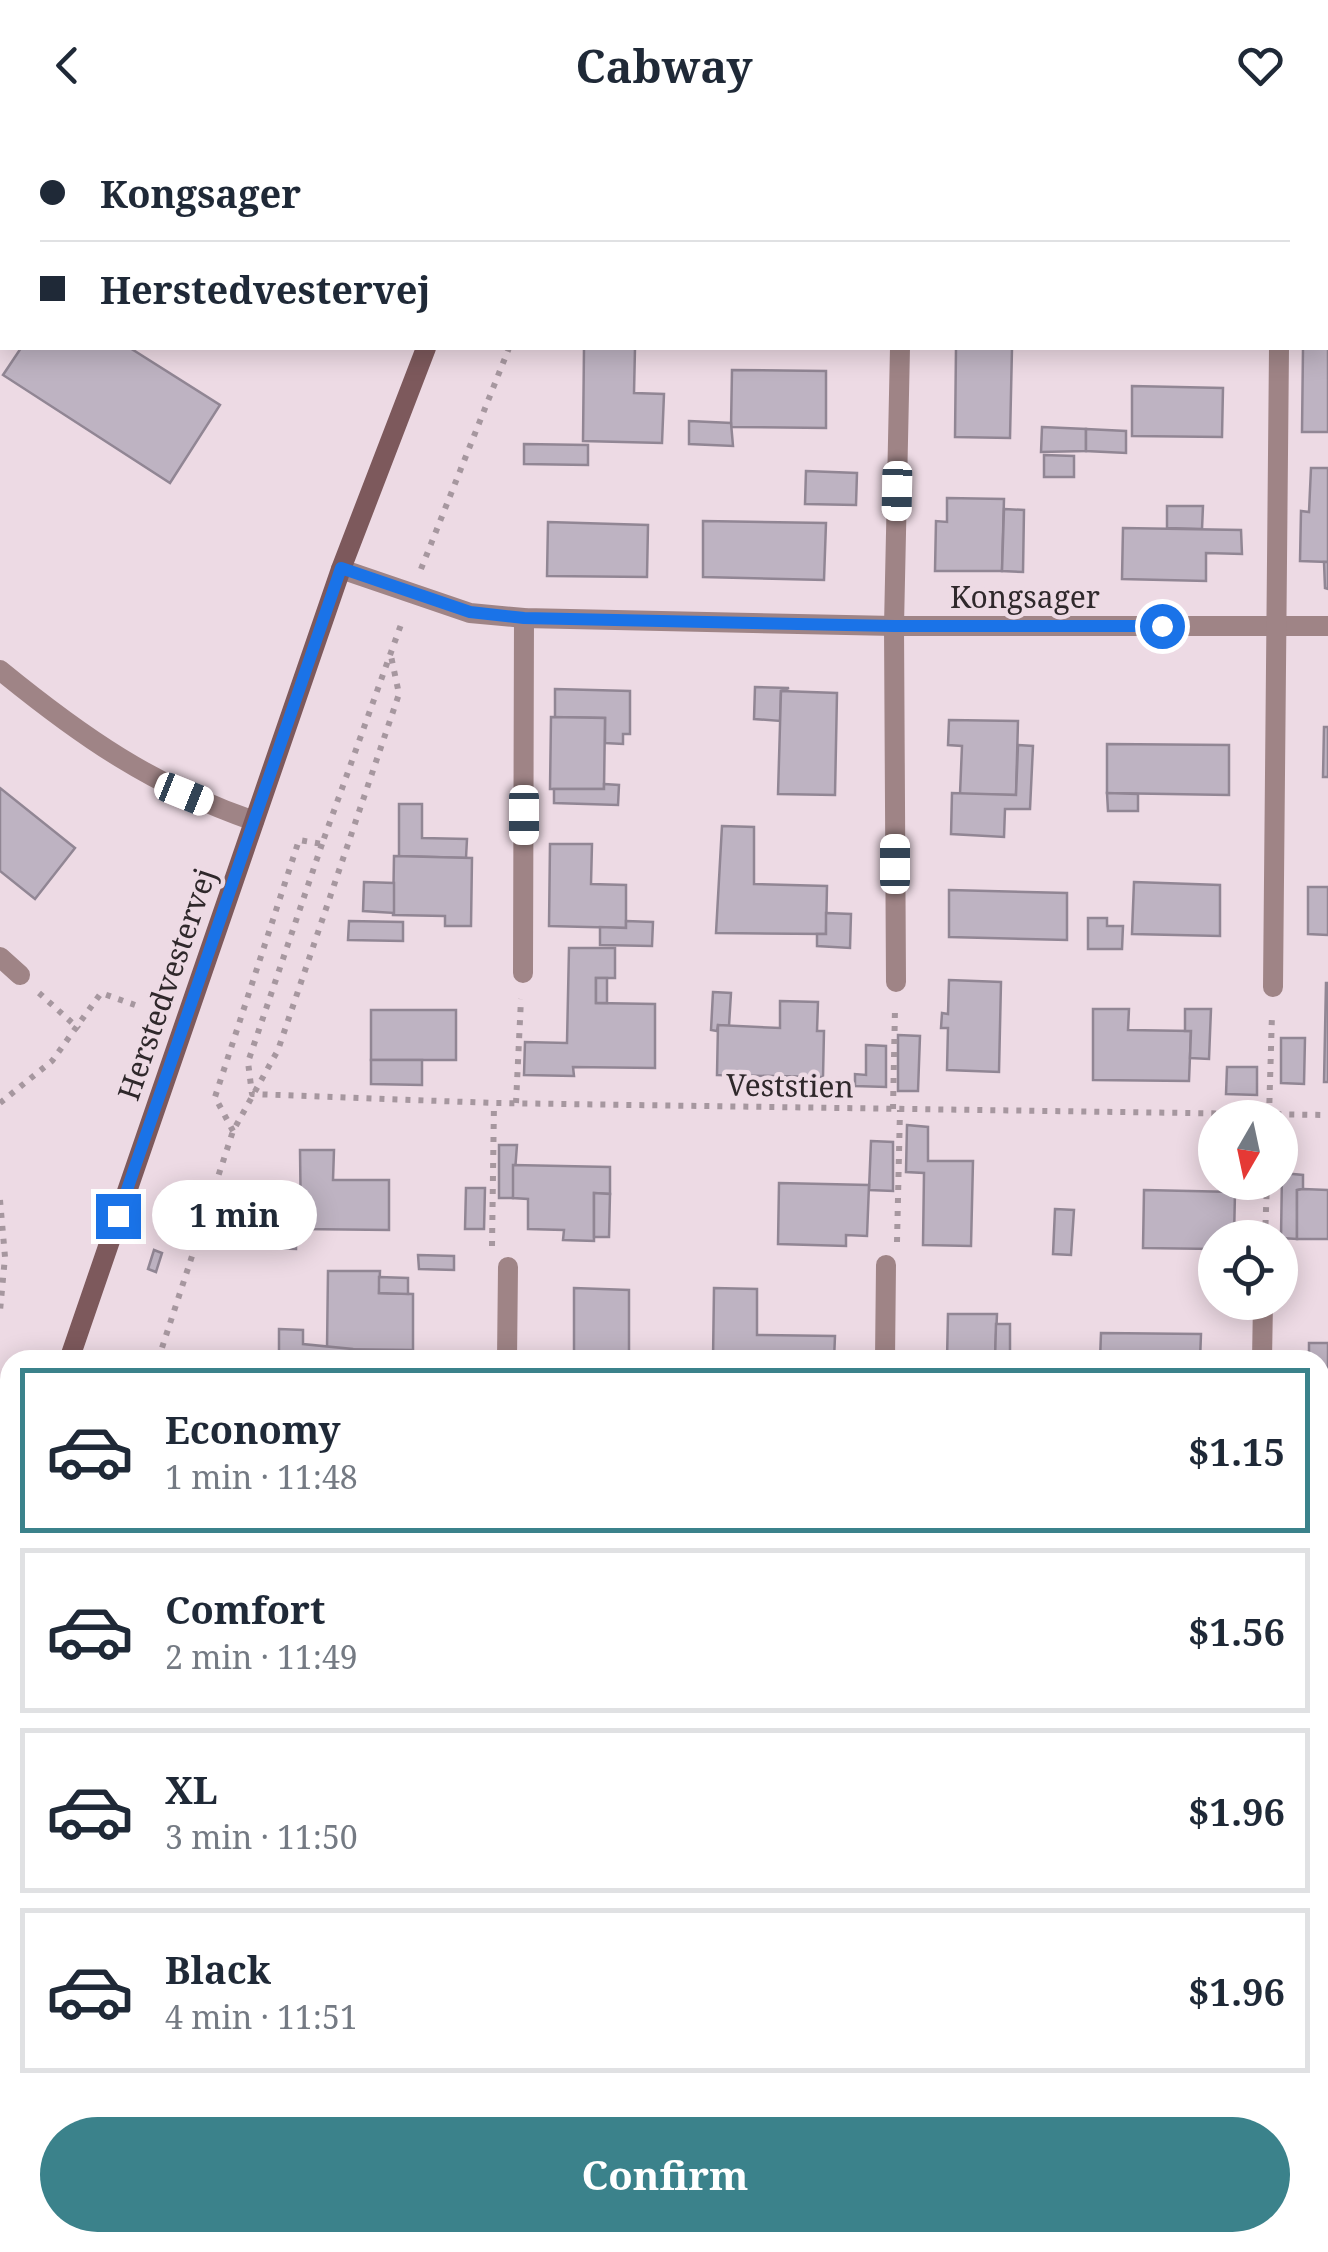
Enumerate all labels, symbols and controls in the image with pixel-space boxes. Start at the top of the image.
text: Cabway [576,35,753,96]
icon: back [40,38,95,93]
icon: heart [1233,38,1288,93]
text: Kongsager [100,167,301,219]
text: Herstedvestervej [100,263,431,315]
car [881,461,913,521]
street label: Kongsager [950,576,1100,617]
route start [1140,604,1185,649]
car [151,769,217,819]
car [509,785,539,845]
car [880,834,910,894]
street label: Herstedvestervej [107,863,225,1105]
street label: Veststien [726,1063,854,1107]
north arrow [1198,1100,1298,1200]
map controls [1198,1100,1298,1320]
callout: 1 min [153,1181,318,1251]
text: 1 min [189,1193,280,1236]
route end [96,1194,141,1239]
button: locate [1198,1220,1298,1320]
text: Economy [165,1403,341,1455]
icon: car [45,1406,135,1496]
text: $1.15 [1188,1425,1285,1477]
text: 1 min · 11:48 [165,1455,358,1498]
text: Comfort [165,1583,325,1635]
icon: car [45,1586,135,1676]
text: $1.56 [1188,1605,1285,1657]
text: 2 min · 11:49 [165,1635,358,1678]
text: XL [165,1763,218,1815]
icon: car [45,1766,135,1856]
text: $1.96 [1188,1785,1285,1837]
text: 3 min · 11:50 [165,1815,358,1858]
text: Black [165,1943,271,1995]
icon: car [45,1946,135,2036]
text: $1.96 [1188,1965,1285,2017]
text: 4 min · 11:51 [165,1995,358,2038]
button: Confirm [40,2117,1290,2232]

